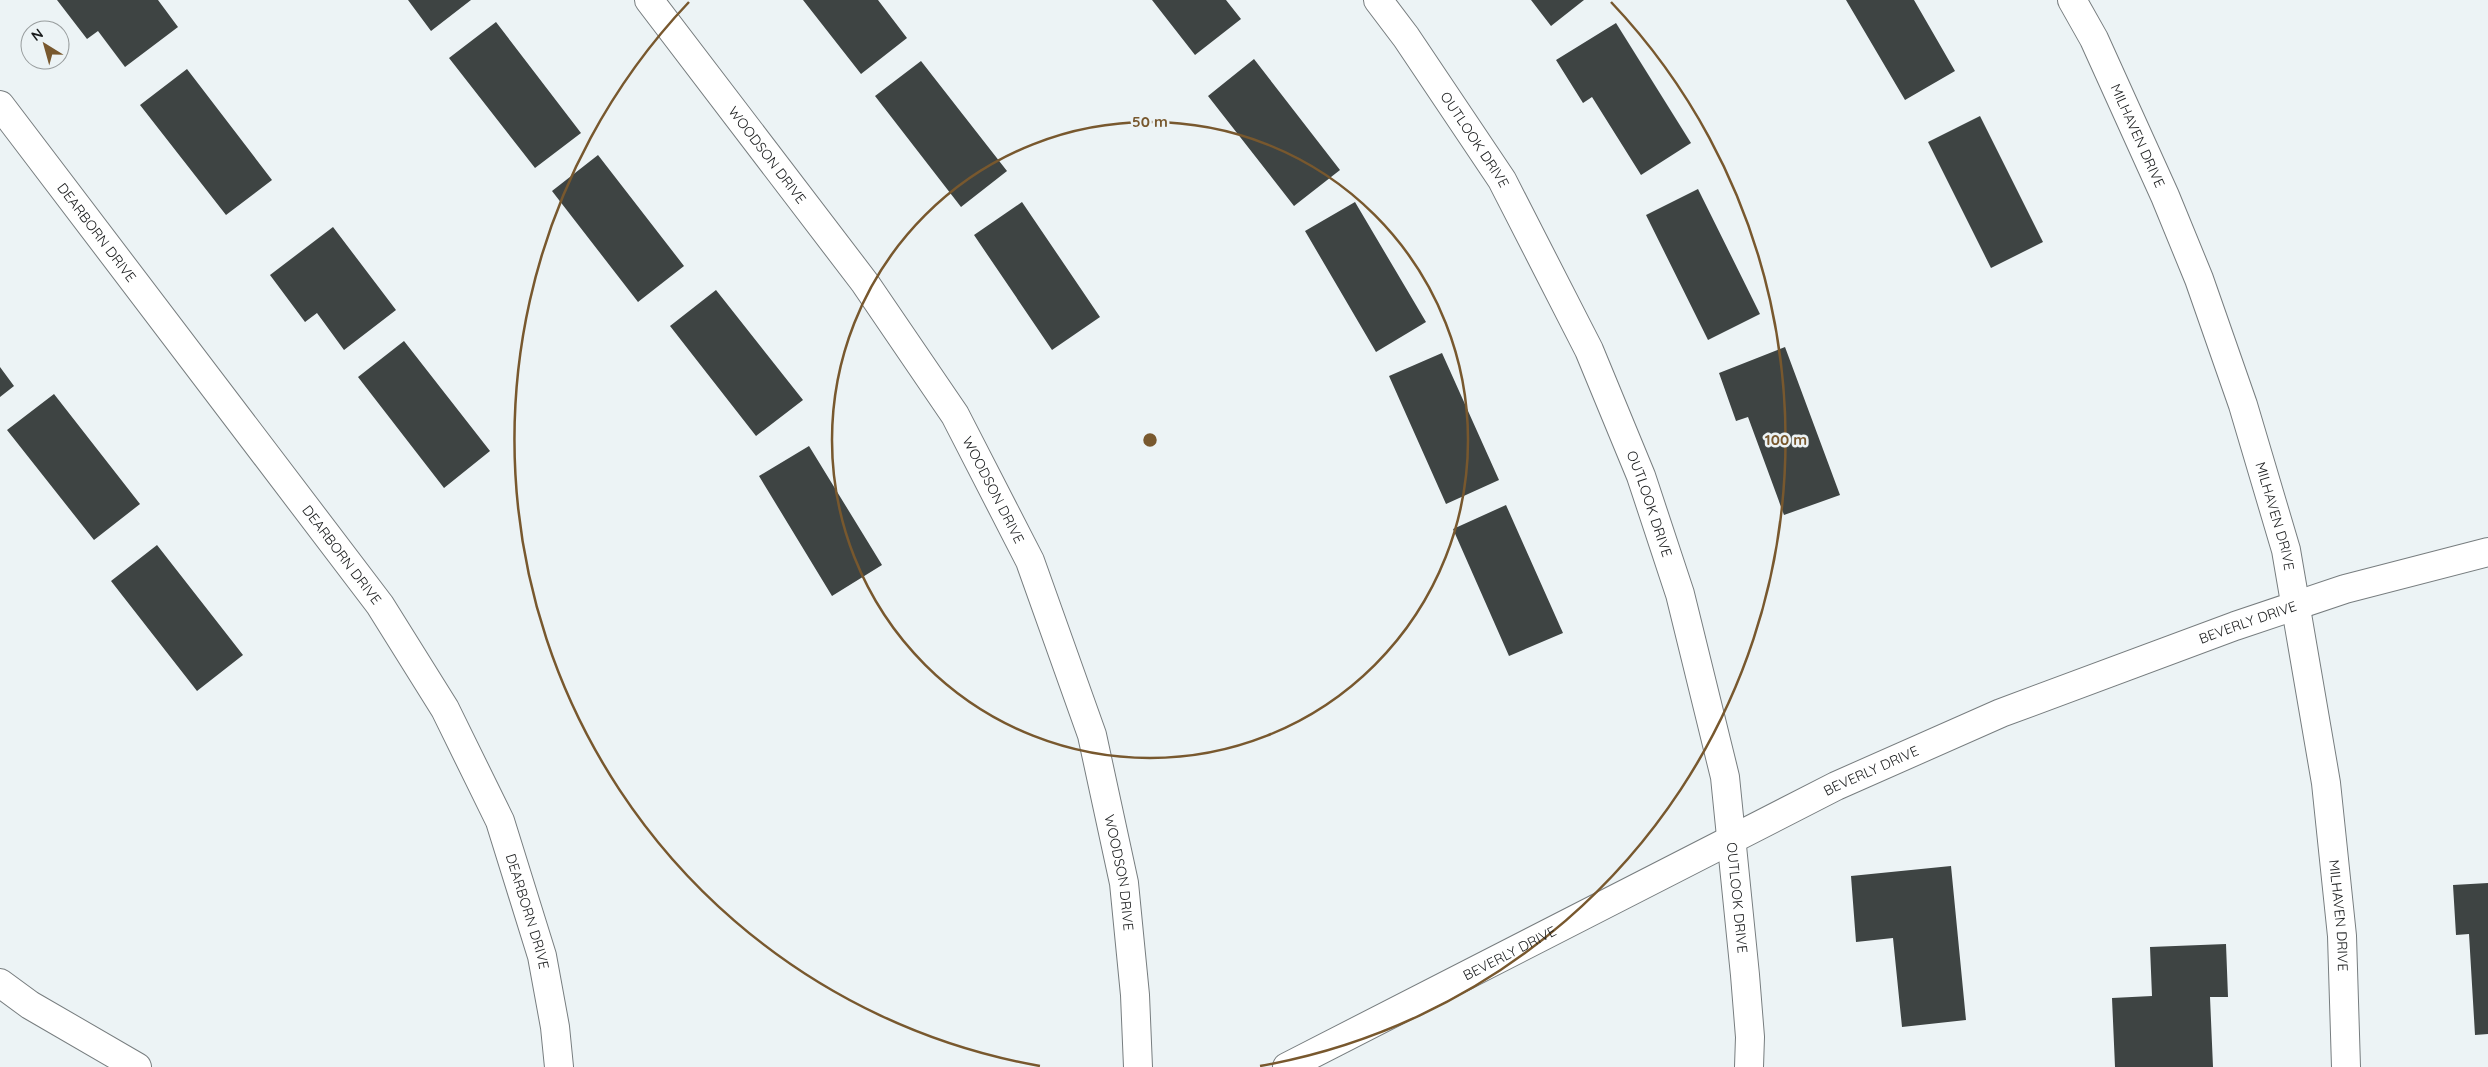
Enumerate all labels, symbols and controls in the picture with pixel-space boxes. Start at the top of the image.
north arrow [20,20,70,70]
text: N [28,24,47,45]
street label: MILHAVEN DRIVE [2107,81,2169,191]
street label: OUTLOOK DRIVE [1436,88,1513,190]
street label: WOODSON DRIVE [724,103,810,207]
text: 50 m [1132,112,1168,131]
street label: DEARBORN DRIVE [53,179,140,286]
text: 100 m [1765,430,1807,449]
centre of rings [1141,431,1159,449]
street label: WOODSON DRIVE [959,433,1028,547]
street label: OUTLOOK DRIVE [1623,448,1676,559]
street label: MILHAVEN DRIVE [2251,460,2298,572]
street label: DEARBORN DRIVE [298,502,385,608]
street label: BEVERLY DRIVE [2196,597,2299,648]
street label: BEVERLY DRIVE [1820,742,1921,800]
street label: WOODSON DRIVE [1100,813,1138,932]
street label: OUTLOOK DRIVE [1723,841,1752,954]
street label: DEARBORN DRIVE [502,851,553,971]
street label: MILHAVEN DRIVE [2325,859,2352,972]
street label: BEVERLY DRIVE [1460,922,1559,984]

